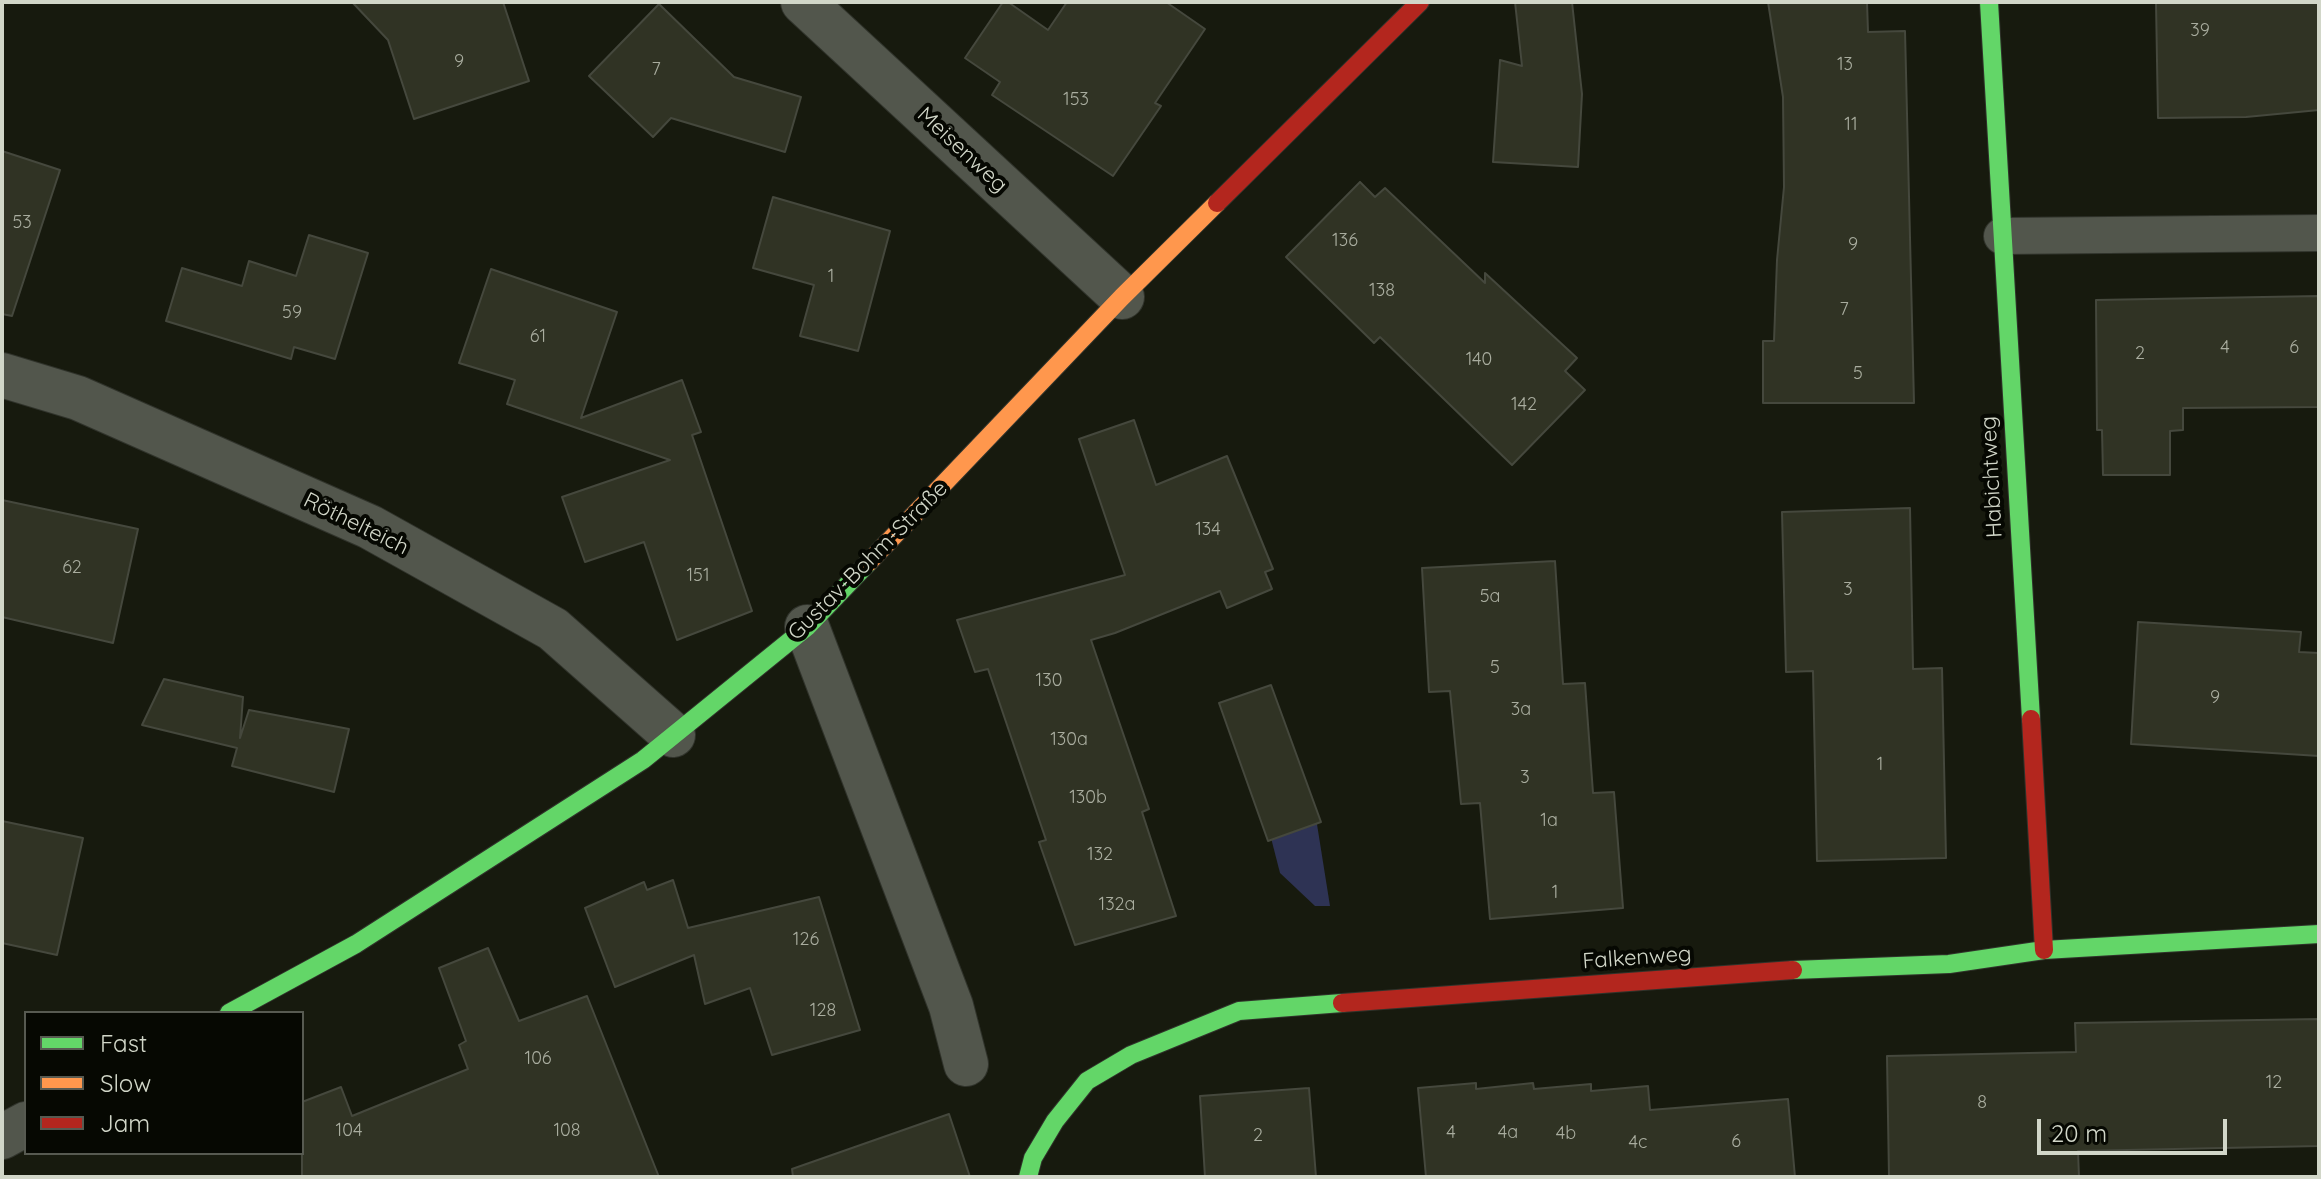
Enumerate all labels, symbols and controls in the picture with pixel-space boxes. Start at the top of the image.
house number: 39 [2190,20,2210,42]
house number: 9 [454,51,464,73]
house number: 13 [1837,54,1853,76]
house number: 7 [651,59,661,81]
house number: 153 [1063,89,1089,111]
street label: Meisenweg [912,102,1012,198]
house number: 11 [1844,114,1858,136]
house number: 53 [12,212,32,234]
house number: 136 [1332,230,1358,252]
house number: 9 [1848,234,1858,256]
house number: 1 [828,266,834,288]
house number: 138 [1369,280,1395,302]
house number: 7 [1839,299,1849,321]
house number: 59 [282,302,302,324]
house number: 61 [530,326,546,348]
house number: 4 [2220,337,2230,359]
house number: 6 [2289,337,2299,359]
house number: 2 [2135,343,2145,365]
house number: 140 [1466,349,1492,371]
house number: 5 [1853,363,1863,385]
house number: 142 [1511,394,1537,416]
street label: Habichtweg [1976,415,2008,539]
street label: Gustav-Bohm-Straße [783,476,953,646]
street label: Röthelteich [299,487,413,561]
house number: 134 [1195,519,1221,541]
house number: 62 [62,557,82,579]
house number: 151 [686,565,710,587]
house number: 3 [1843,579,1853,601]
house number: 5a [1480,586,1500,608]
house number: 5 [1490,657,1500,679]
house number: 130 [1036,670,1062,692]
house number: 9 [2210,687,2220,709]
house number: 3a [1511,699,1531,721]
house number: 130a [1050,729,1088,751]
house number: 1 [1877,754,1883,776]
house number: 3 [1520,767,1530,789]
house number: 130b [1069,787,1107,809]
house number: 1a [1540,810,1558,832]
house number: 132 [1087,844,1113,866]
house number: 1 [1552,882,1558,904]
house number: 132a [1099,894,1135,916]
house number: 126 [793,929,819,951]
street label: Falkenweg [1581,941,1693,975]
house number: 128 [810,1000,836,1022]
legend [24,1011,304,1155]
text: Fast [100,1028,147,1058]
house number: 106 [524,1048,552,1070]
text: Slow [100,1068,151,1098]
house number: 12 [2266,1072,2282,1094]
house number: 8 [1977,1092,1987,1114]
scale bar [2041,1103,2231,1153]
text: Jam [100,1108,150,1138]
text: 20 m [2051,1118,2107,1148]
house number: 104 [336,1120,362,1142]
house number: 108 [553,1120,581,1142]
house number: 4 [1446,1122,1456,1144]
house number: 4a [1498,1122,1518,1144]
house number: 4b [1556,1123,1576,1145]
house number: 2 [1253,1125,1263,1147]
house number: 6 [1731,1131,1741,1153]
house number: 4c [1629,1132,1647,1154]

